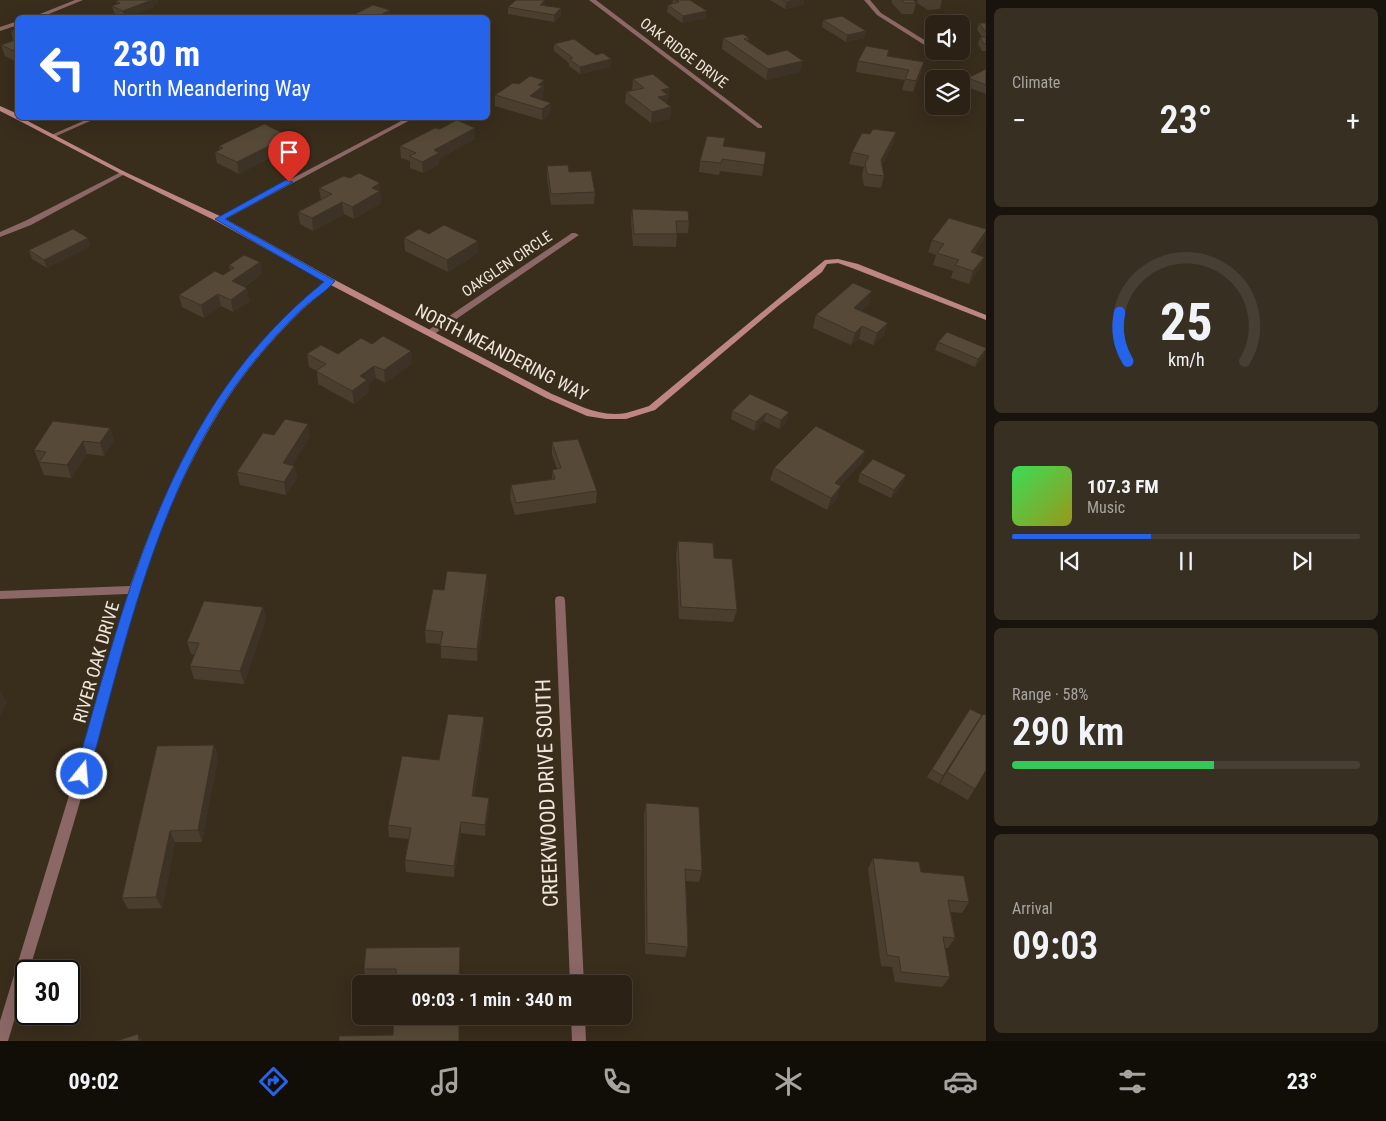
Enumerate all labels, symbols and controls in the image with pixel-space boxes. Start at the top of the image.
street label: OAK RIDGE DRIVE [637,14,731,92]
map controls [925,15,970,115]
button: sound [925,15,970,60]
text: 230 m [113,34,200,75]
icon: left [30,35,95,100]
button: layers [925,70,970,115]
text: Climate [1012,73,1060,92]
text: North Meandering Way [113,76,311,101]
text: 23° [1160,98,1212,142]
text: − [1012,104,1026,137]
text: + [1346,104,1360,137]
pin [268,131,310,182]
icon: arrive [275,138,303,166]
street label: OAKGLEN CIRCLE [458,227,556,301]
text: 25 [1160,292,1212,353]
street label: NORTH MEANDERING WAY [412,299,592,405]
text: km/h [1168,349,1204,370]
text: 107.3 FM [1087,475,1159,498]
text: Music [1087,498,1125,517]
icon: previous [1056,547,1084,575]
icon: pause [1172,547,1200,575]
icon: next [1288,547,1316,575]
street label: RIVER OAK DRIVE [69,599,123,725]
street label: CREEKWOOD DRIVE SOUTH [531,679,563,907]
text: Range · 58% [1012,685,1088,704]
text: 290 km [1012,710,1124,754]
position arrow [55,747,107,799]
text: Arrival [1012,899,1053,918]
text: 09:03 [1012,924,1098,968]
speed limit sign: 30 [15,960,80,1025]
text: 09:03 · 1 min · 340 m [412,988,572,1011]
icon: directions [256,1064,291,1099]
icon: music [428,1064,463,1099]
icon: phone [599,1064,634,1099]
icon: climate [771,1064,806,1099]
icon: car [943,1064,978,1099]
icon: filters [1115,1064,1150,1099]
text: 09:02 [68,1069,119,1094]
text: 23° [1287,1069,1318,1094]

